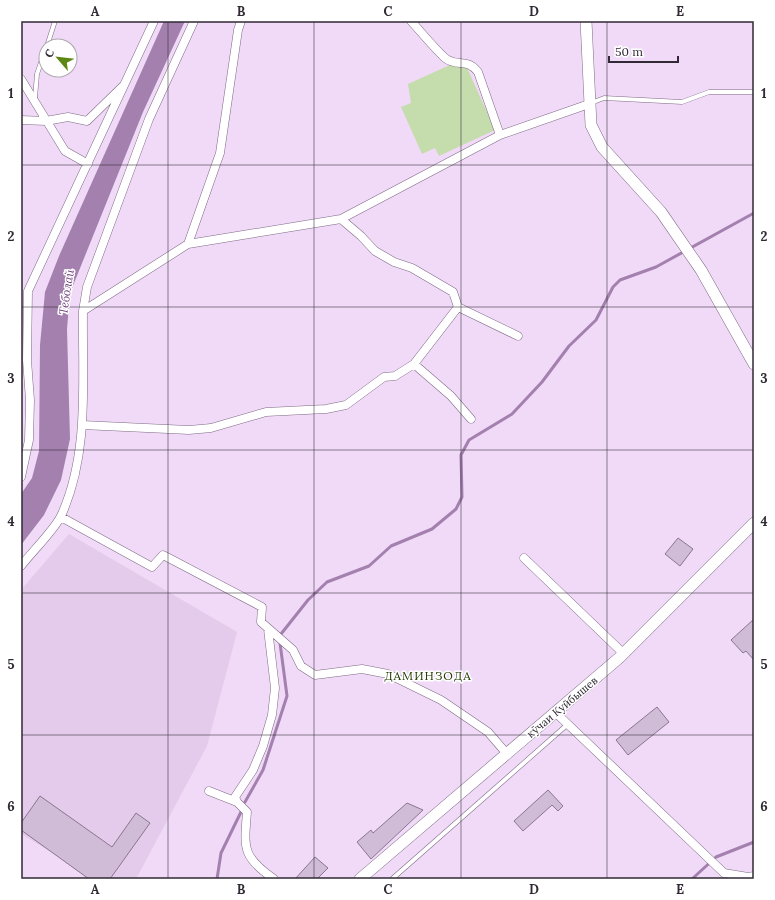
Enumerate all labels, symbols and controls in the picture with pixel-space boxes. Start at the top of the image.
text: A [91,3,100,20]
text: B [237,3,246,20]
text: C [384,3,393,20]
text: D [529,3,539,20]
text: E [676,3,684,20]
north arrow [38,38,78,78]
scale bar [609,38,678,64]
text: 50 m [615,44,643,59]
text: С [41,46,57,60]
text: 1 [8,85,14,102]
text: 1 [761,85,767,102]
text: 2 [8,228,15,245]
text: 2 [761,228,768,245]
water label: Теболай [55,267,77,316]
text: 3 [7,370,15,387]
text: 3 [760,370,768,387]
text: 4 [7,513,15,530]
text: 4 [760,513,768,530]
text: 5 [7,656,15,673]
text: 5 [760,656,768,673]
district label: ДАМИНЗОДА [384,668,472,683]
street label: кӯчаи Куйбышев [524,673,600,741]
text: 6 [7,798,15,815]
text: 6 [760,798,768,815]
text: A [91,881,100,898]
text: B [237,881,246,898]
text: C [384,881,393,898]
text: D [529,881,539,898]
text: E [676,881,684,898]

